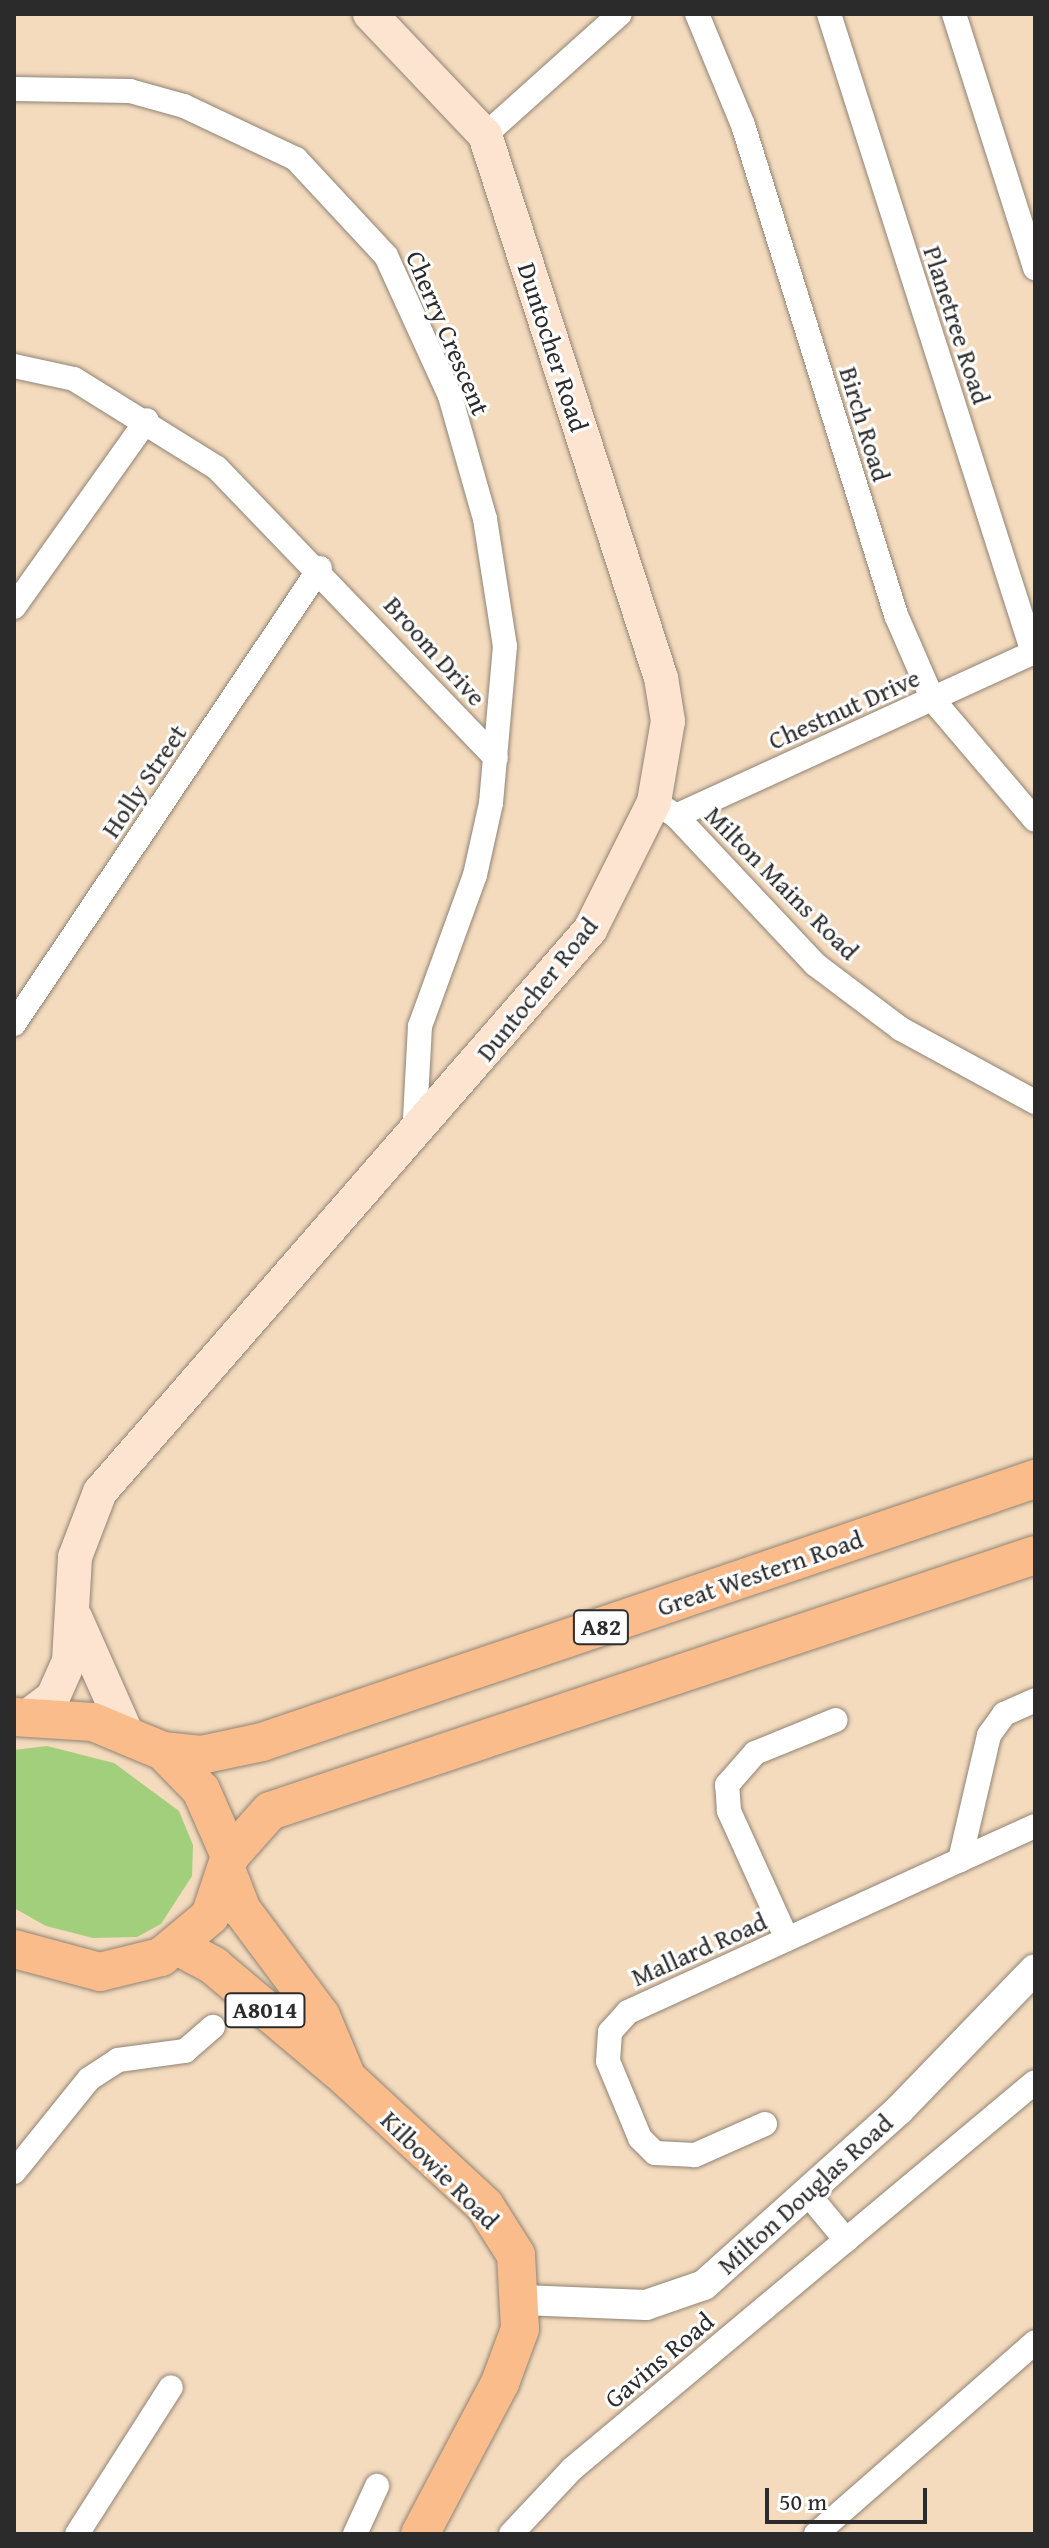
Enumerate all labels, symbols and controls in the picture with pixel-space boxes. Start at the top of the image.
street label: Planetree Road [917,242,997,408]
street label: Cherry Crescent [399,246,497,420]
street label: Duntocher Road [511,259,595,435]
street label: Birch Road [833,363,897,485]
street label: Broom Drive [378,590,492,712]
street label: Chestnut Drive [764,662,924,756]
street label: Holly Street [95,719,193,843]
street label: Milton Mains Road [699,800,865,966]
street label: Duntocher Road [470,911,604,1067]
street label: Great Western Road [653,1523,867,1623]
road number: A82 [571,1607,631,1647]
street label: Mallard Road [626,1905,772,1993]
road number: A8014 [223,1990,307,2030]
street label: Kilbowie Road [374,2104,506,2236]
street label: Milton Douglas Road [711,2107,899,2281]
street label: Gavins Road [598,2305,720,2415]
scale bar [769,2472,931,2522]
text: 50 m [779,2484,827,2519]

